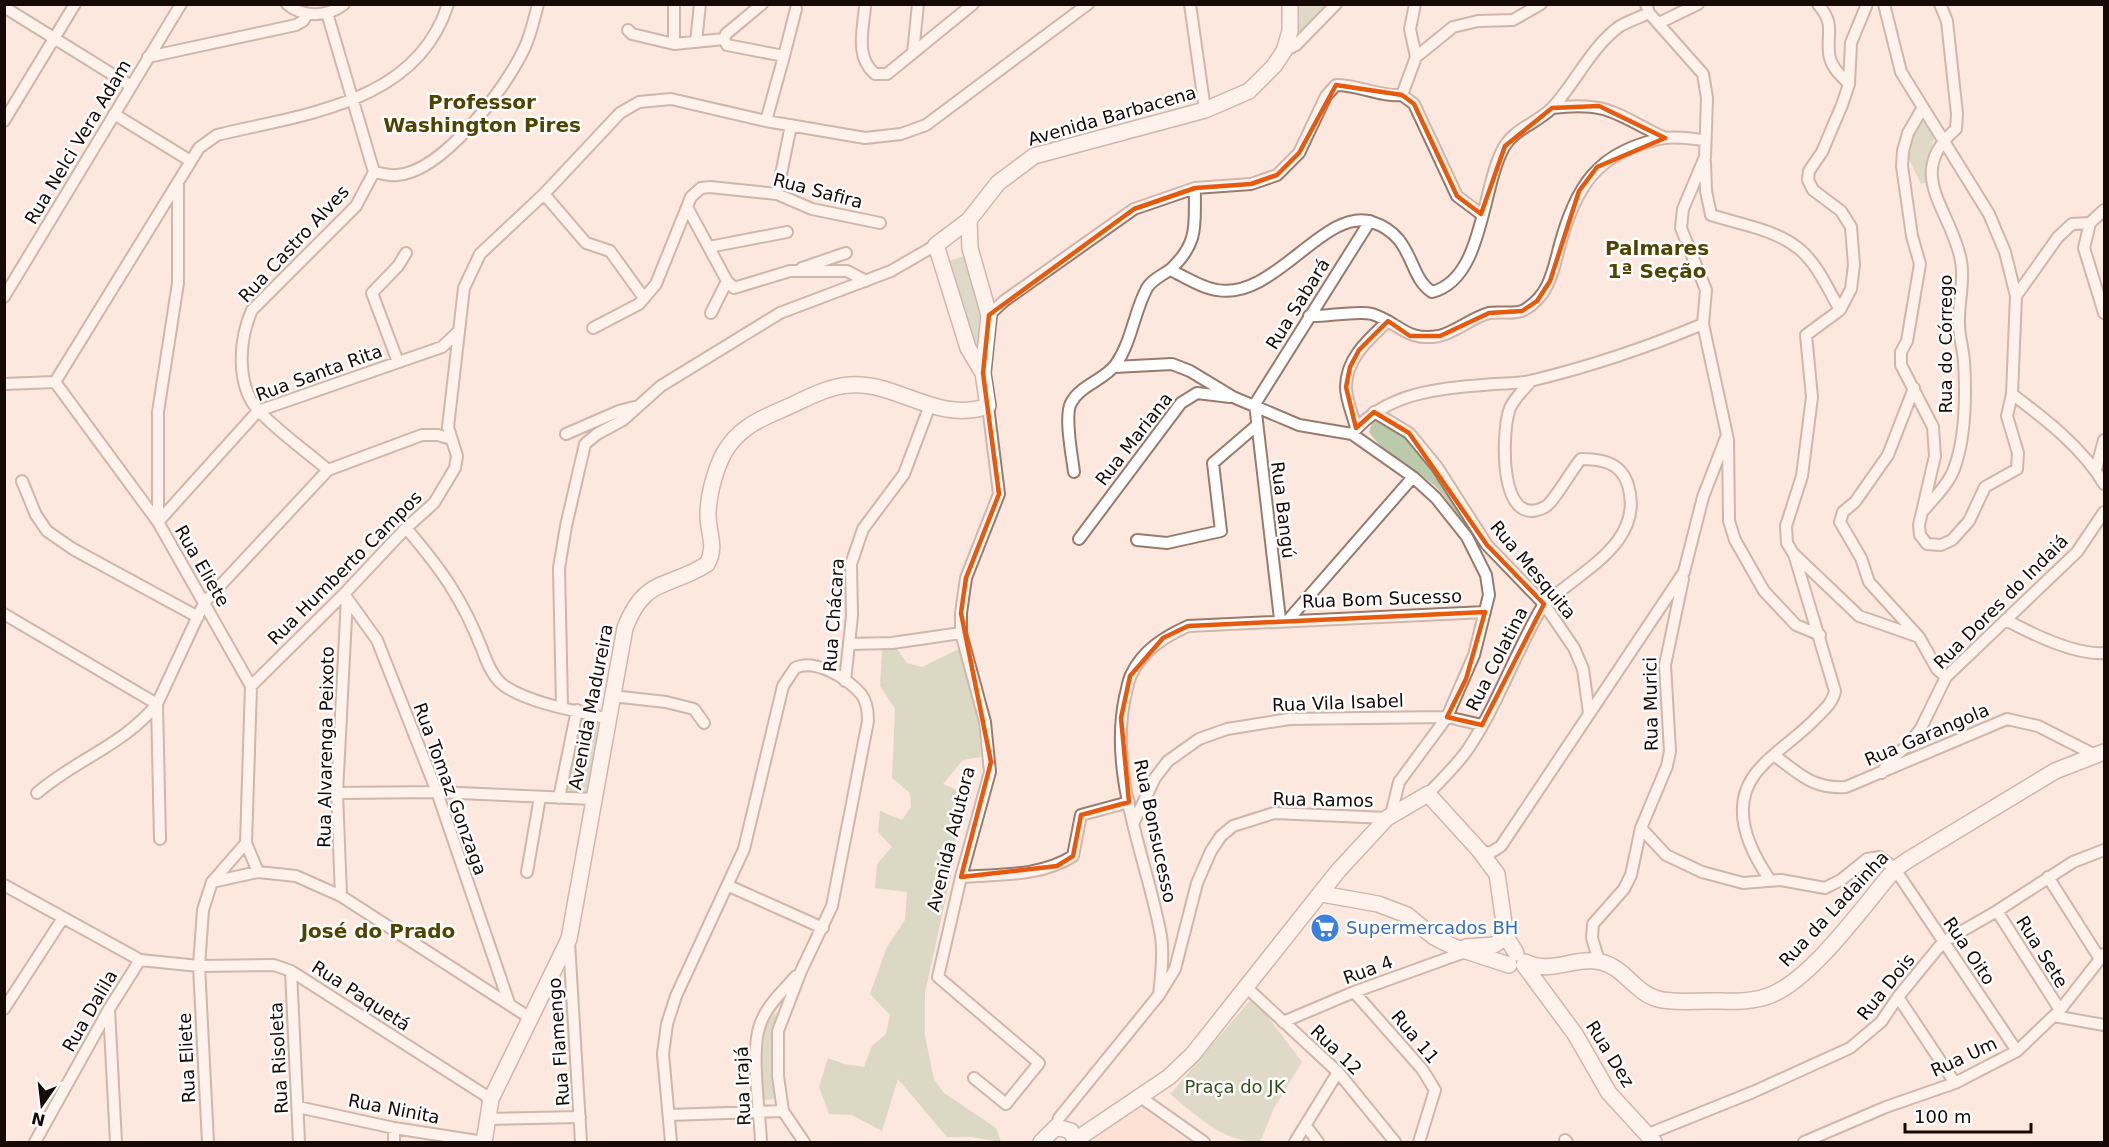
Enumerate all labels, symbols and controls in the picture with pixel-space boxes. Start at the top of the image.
street label: Rua Nelci Vera Adam [20,56,135,228]
street label: Avenida Barbacena [1025,81,1198,150]
district label: Professor Washington Pires [383,90,581,137]
street label: Rua Safira [771,168,865,213]
street label: Rua Castro Alves [234,181,353,306]
district label: Palmares 1ª Seção [1605,236,1709,283]
street label: Rua Sabará [1261,254,1334,353]
street label: Rua do Córrego [1935,274,1956,414]
street label: Rua Santa Rita [253,340,385,405]
street label: Rua Mariana [1091,388,1176,489]
street label: Rua Bangú [1267,460,1300,560]
street label: Rua Humberto Campos [263,486,426,649]
street label: Rua Mesquita [1486,516,1581,623]
street label: Rua Eliete [171,521,234,610]
street label: Rua Dores do Indaiá [1929,530,2072,673]
street label: Rua Chácara [819,557,848,673]
street label: Rua Bom Sucesso [1302,585,1462,612]
street label: Rua Colatina [1461,603,1532,714]
street label: Avenida Madureira [564,622,617,792]
street label: Rua Alvarenga Peixoto [313,646,338,848]
street label: Rua Murici [1639,657,1662,751]
street label: Rua Vila Isabel [1272,690,1404,715]
street label: Rua Garangola [1861,699,1992,770]
street label: Rua Tomaz Gonzaga [410,700,491,878]
street label: Rua Bonsucesso [1130,757,1181,905]
street label: Avenida Adutora [922,764,979,914]
street label: Rua Ramos [1272,788,1374,811]
street label: Rua da Ladainha [1775,846,1893,971]
supermarket icon: Supermercados BH [1309,912,1341,944]
street label: Rua Sete [2012,912,2073,991]
street label: Rua Oito [1939,913,2000,989]
place label: Supermercados BH [1346,917,1518,938]
district label: José do Prado [299,919,455,943]
street label: Rua Dois [1853,949,1919,1024]
street label: Rua 4 [1340,951,1396,988]
street label: Rua Paquetá [308,956,414,1035]
street label: Rua Dalila [58,966,121,1055]
street label: Rua Flamengo [544,977,573,1107]
street label: Rua Risoleta [265,1002,292,1114]
street label: Rua 11 [1387,1006,1444,1067]
street label: Rua Eliete [174,1012,199,1104]
street label: Rua Dez [1582,1017,1639,1091]
street label: Rua 12 [1306,1020,1366,1079]
street label: Rua Um [1927,1032,2000,1081]
street label: Rua Irajá [731,1046,754,1126]
north arrow [12,1075,72,1135]
park label: Praça do JK [1185,1076,1287,1097]
street label: Rua Ninita [347,1089,442,1128]
scale bar [1905,1096,2031,1134]
text: 100 m [1914,1106,1972,1127]
text: N [30,1108,47,1130]

